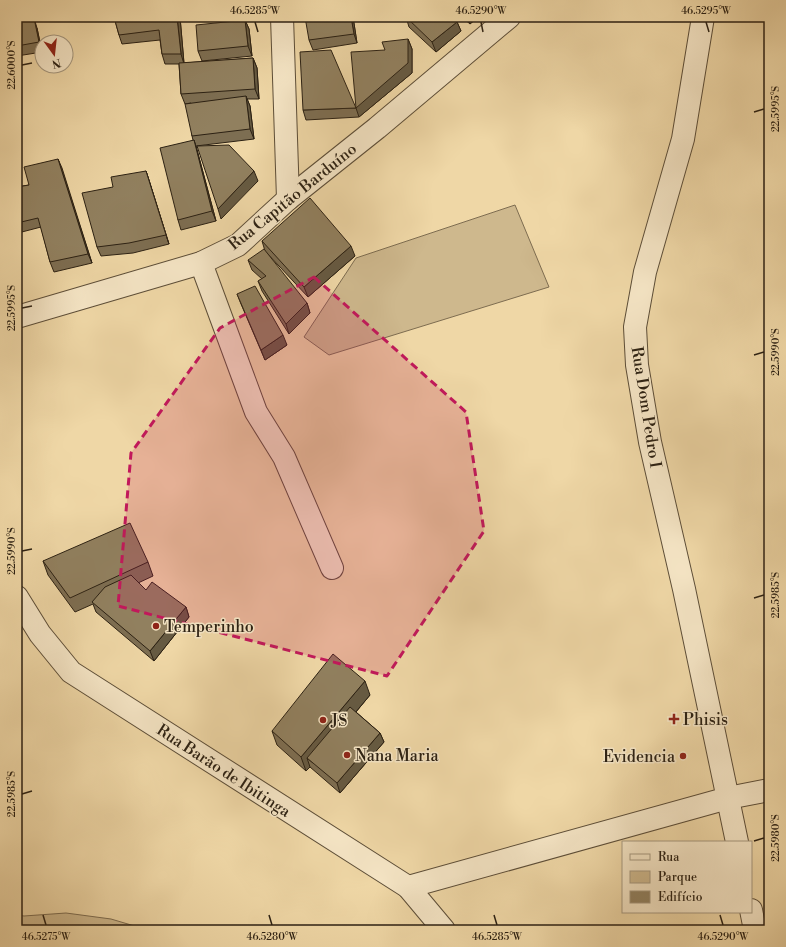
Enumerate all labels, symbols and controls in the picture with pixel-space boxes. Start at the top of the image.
text: 46.5285°W [230,5,281,17]
text: 46.5290°W [456,5,507,17]
text: 46.5295°W [681,5,732,17]
north arrow [34,34,74,74]
text: 22.6000°S [6,40,18,89]
text: N [50,55,62,71]
text: 22.5995°S [770,86,782,132]
street label: Rua Capitão Barduíno [224,139,361,255]
text: 22.5995°S [6,285,18,331]
text: 22.5990°S [770,328,782,376]
street label: Rua Dom Pedro I [627,345,665,469]
text: 22.5990°S [6,527,18,575]
text: 22.5985°S [770,572,782,618]
place label: Temperinho [164,617,254,637]
marker: Temperinho [151,621,161,631]
place label: Phisis [683,710,728,730]
place label: JS [330,711,348,731]
marker: Phisis [668,713,680,725]
marker: JS [318,715,328,725]
street label: Rua Barão de Ibitinga [153,720,295,822]
place label: Nana Maria [355,746,439,766]
place label: Evidencia [603,747,676,767]
marker: Nana Maria [342,750,352,760]
marker: Evidencia [678,751,688,761]
text: 22.5985°S [6,771,18,817]
text: 22.5980°S [770,814,782,862]
legend [622,841,752,913]
text: Rua [658,850,680,865]
text: Parque [658,870,697,885]
text: Edifício [658,890,703,905]
text: 46.5275°W [22,931,71,943]
text: 46.5280°W [247,931,298,943]
text: 46.5285°W [472,931,523,943]
text: 46.5290°W [698,931,749,943]

